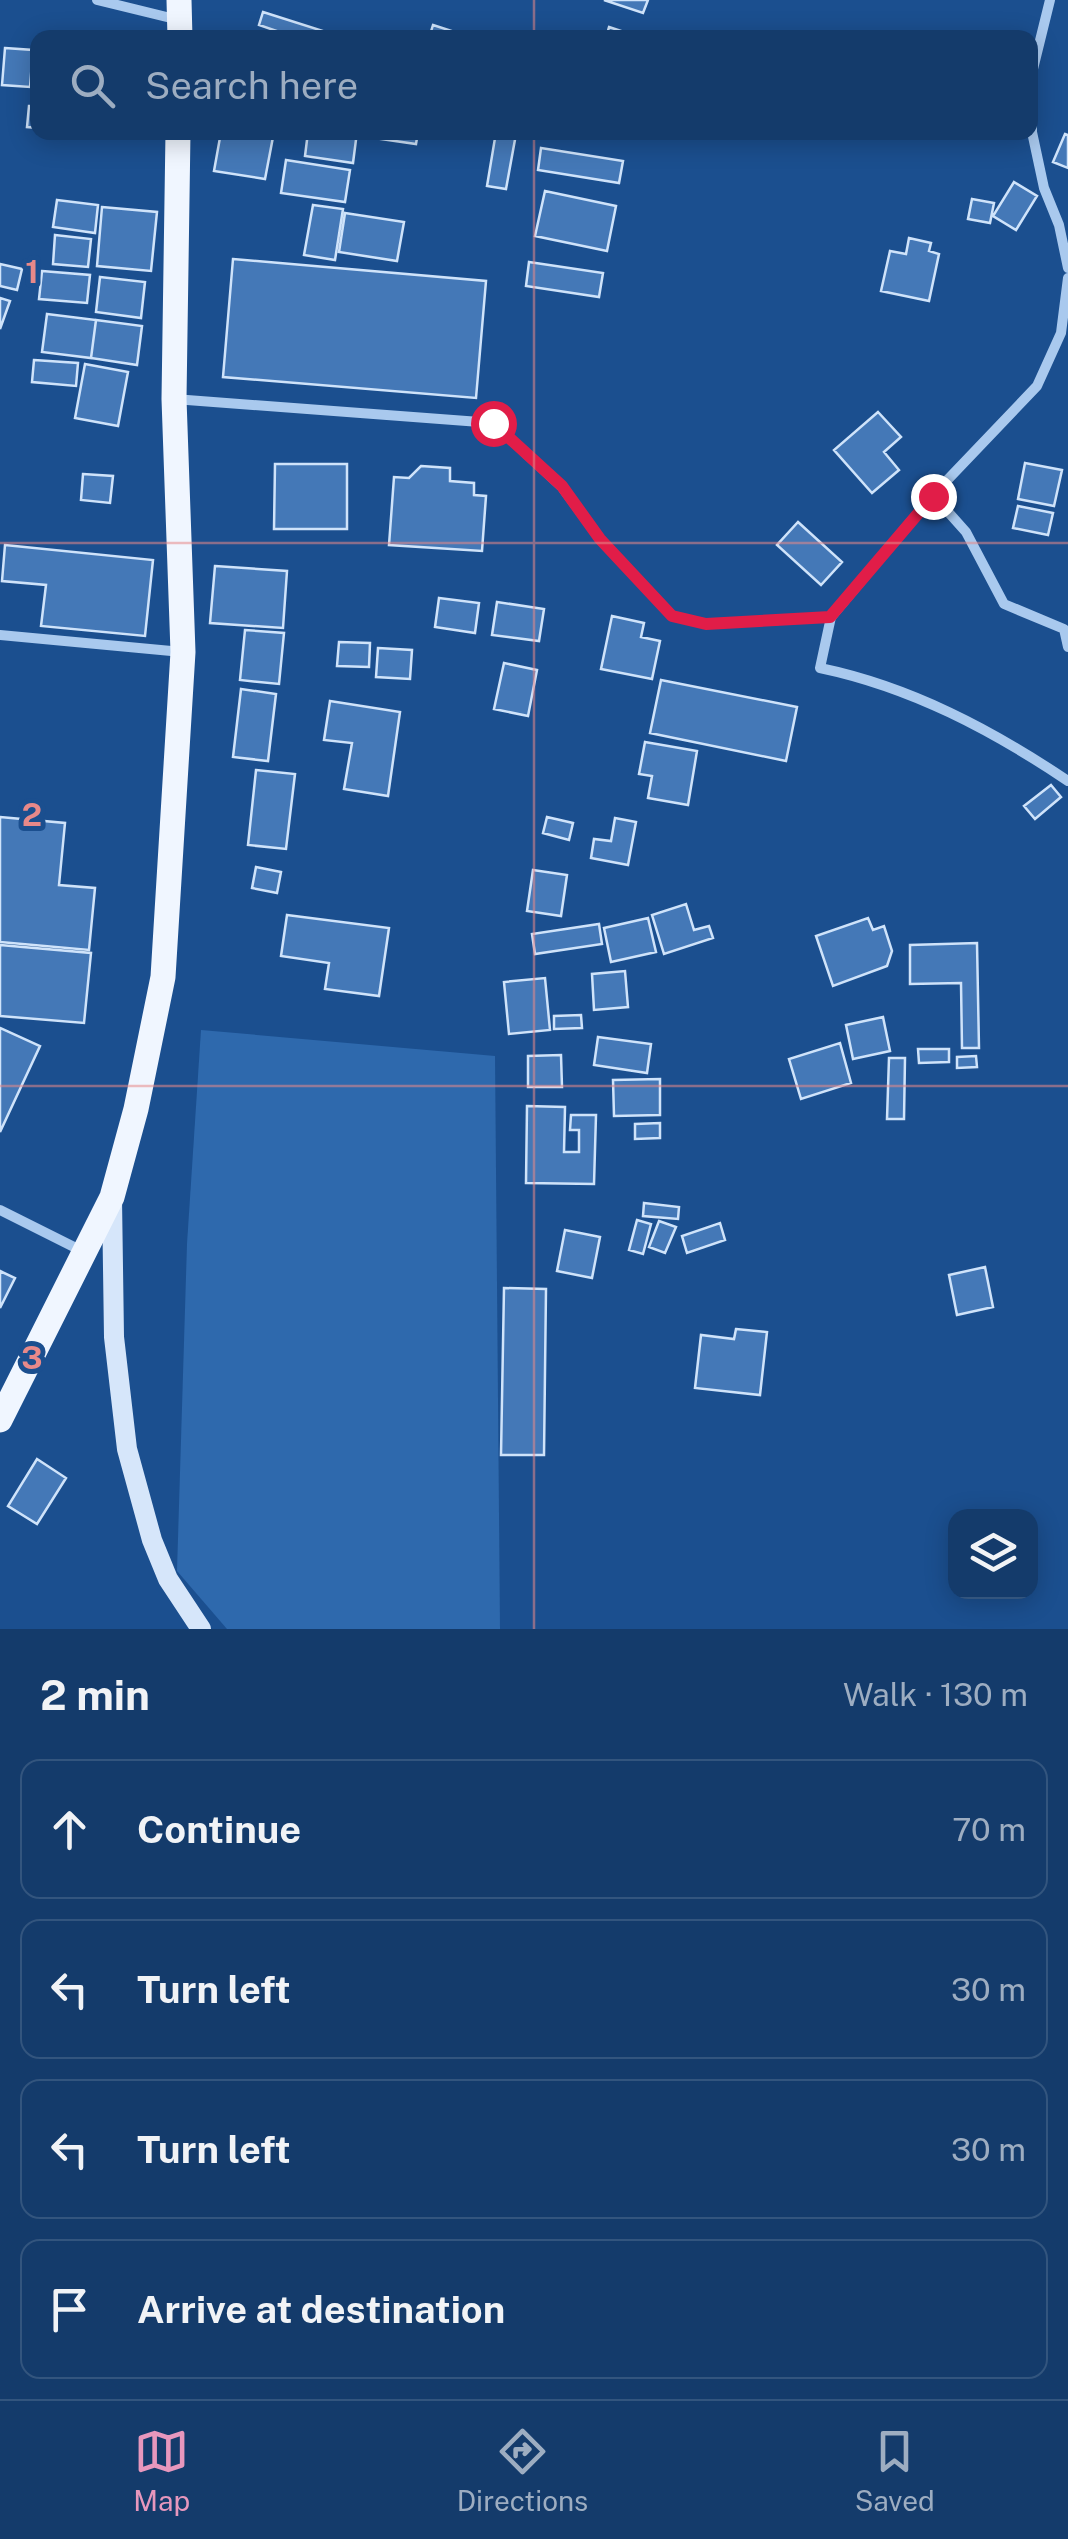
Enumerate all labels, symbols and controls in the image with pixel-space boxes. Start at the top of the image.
search box [30,30,1038,140]
icon: search [65,58,120,113]
text: Search here [145,63,358,108]
text: 1 [25,253,39,290]
route start [471,401,517,447]
route end [911,474,957,520]
text: 2 [22,796,42,833]
text: 3 [21,1339,43,1376]
map controls [948,1509,1038,1599]
button: layers [948,1509,1038,1599]
text: 2 min [40,1670,150,1719]
text: Walk · 130 m [843,1676,1028,1713]
icon: ahead [42,1802,97,1857]
text: Continue [137,1807,301,1852]
text: 70 m [952,1811,1026,1848]
icon: left [42,1962,97,2017]
text: Turn left [137,1967,291,2012]
text: 30 m [951,1971,1026,2008]
icon: left [42,2122,97,2177]
text: Turn left [137,2127,291,2172]
text: 30 m [951,2131,1026,2168]
icon: arrive [42,2282,97,2337]
text: Arrive at destination [137,2287,505,2332]
tab: Map [133,2424,190,2517]
tab: Directions [457,2424,588,2517]
tab: Saved [855,2424,935,2517]

